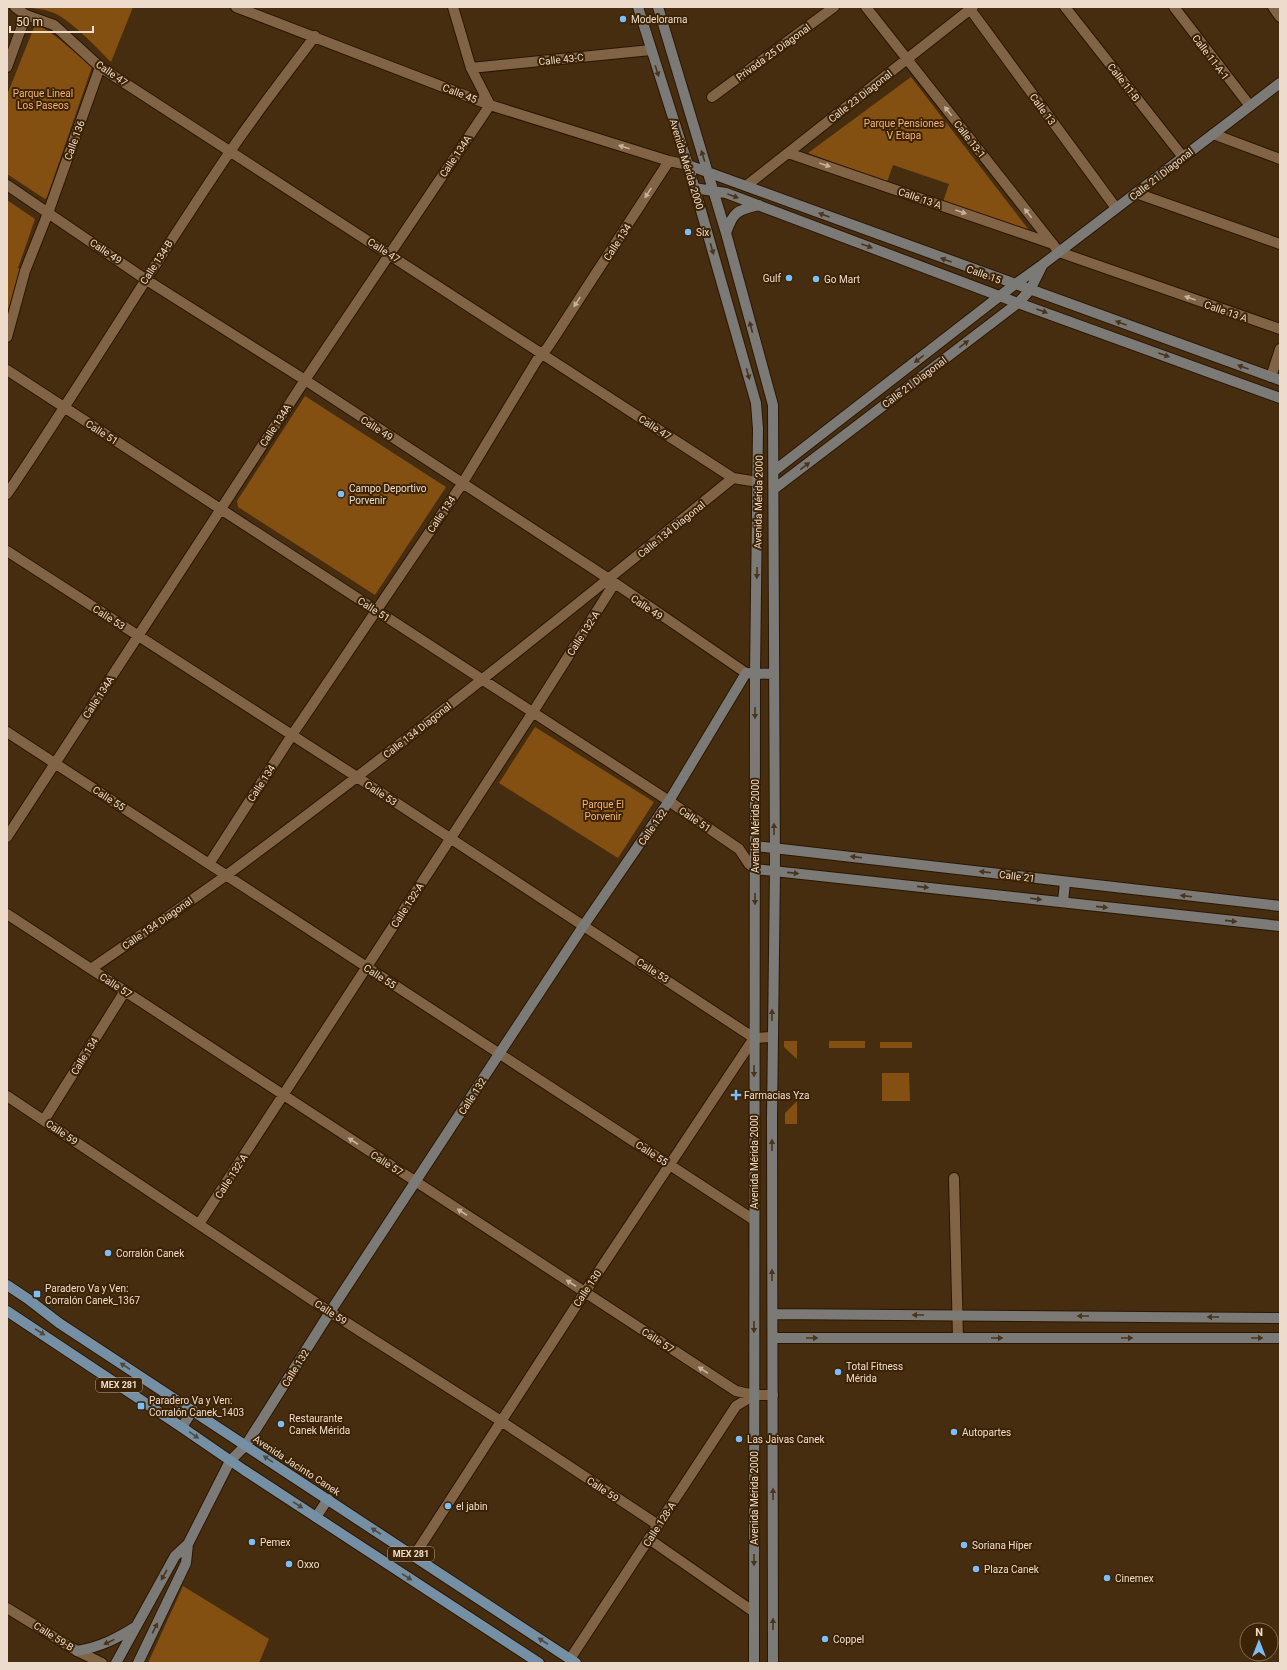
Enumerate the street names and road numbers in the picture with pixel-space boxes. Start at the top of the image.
street label: Privada 25 Diagonal [734,22,812,83]
street label: Calle 11-A-1 [1190,33,1231,82]
street label: Calle 43-C [538,52,585,67]
street label: Calle 47 [94,59,130,88]
street label: Calle 11-B [1105,61,1142,103]
street label: Calle 23 Diagonal [826,68,894,125]
street label: Calle 45 [441,82,479,105]
street label: Calle 13 [1028,92,1058,127]
street label: Calle 136 [62,118,87,162]
street label: Avenida Mérida 2000 [668,118,706,211]
street label: Calle 13-1 [952,118,988,160]
street label: Calle 134A [437,133,474,179]
street label: Calle 21 Diagonal [1127,146,1195,203]
street label: Calle 13 A [897,186,943,211]
street label: Calle 134 [602,222,634,263]
street label: Calle 47 [366,236,402,265]
street label: Calle 49 [88,237,124,266]
street label: Calle 134-B [138,238,175,286]
street label: Calle 15 [965,263,1003,286]
street label: Calle 13 A [1203,299,1249,324]
street label: Calle 21 Diagonal [880,355,949,410]
street label: Calle 134A [258,402,293,448]
street label: Calle 47 [637,413,673,442]
street label: Calle 49 [359,414,395,443]
street label: Calle 51 [84,418,120,447]
street label: Avenida Mérida 2000 [752,455,765,549]
street label: Calle 134 [425,494,458,535]
street label: Calle 134 Diagonal [636,499,707,560]
street label: Calle 49 [629,593,665,622]
street label: Calle 51 [356,595,392,624]
street label: Calle 53 [91,603,127,632]
street label: Calle 132-A [565,609,602,658]
street label: Calle 134A [81,674,116,720]
street label: Calle 134 Diagonal [381,700,453,760]
street label: Calle 134 [246,763,278,804]
street label: Calle 53 [363,779,399,808]
street label: Avenida Mérida 2000 [750,779,761,873]
street label: Calle 55 [91,784,127,813]
street label: Calle 51 [677,805,713,834]
street label: Calle 132 [636,807,669,847]
street label: Calle 21 [998,869,1035,884]
street label: Calle 132-A [389,881,426,930]
street label: Calle 134 Diagonal [120,895,194,952]
street label: Calle 53 [635,956,671,985]
street label: Calle 55 [362,962,398,991]
street label: Calle 57 [98,971,134,1000]
street label: Calle 134 [69,1035,100,1077]
street label: Calle 132 [457,1076,489,1117]
street label: Avenida Mérida 2000 [749,1115,760,1209]
street label: Calle 59 [44,1118,80,1147]
street label: Calle 55 [634,1139,670,1168]
street label: Calle 57 [369,1149,405,1178]
street label: Calle 132-A [213,1152,250,1201]
street label: Calle 130 [571,1268,604,1309]
street label: Calle 59 [313,1298,349,1327]
street label: Calle 57 [640,1326,676,1355]
street label: Calle 132 [280,1347,311,1389]
road number: MEX 281 [96,1378,142,1392]
street label: Avenida Jacinto Canek [251,1433,343,1498]
street label: Avenida Mérida 2000 [749,1451,760,1545]
street label: Calle 59 [585,1475,621,1504]
street label: Calle 128-A [641,1500,678,1549]
road number: MEX 281 [388,1547,434,1561]
street label: Calle 59-B [32,1620,76,1653]

